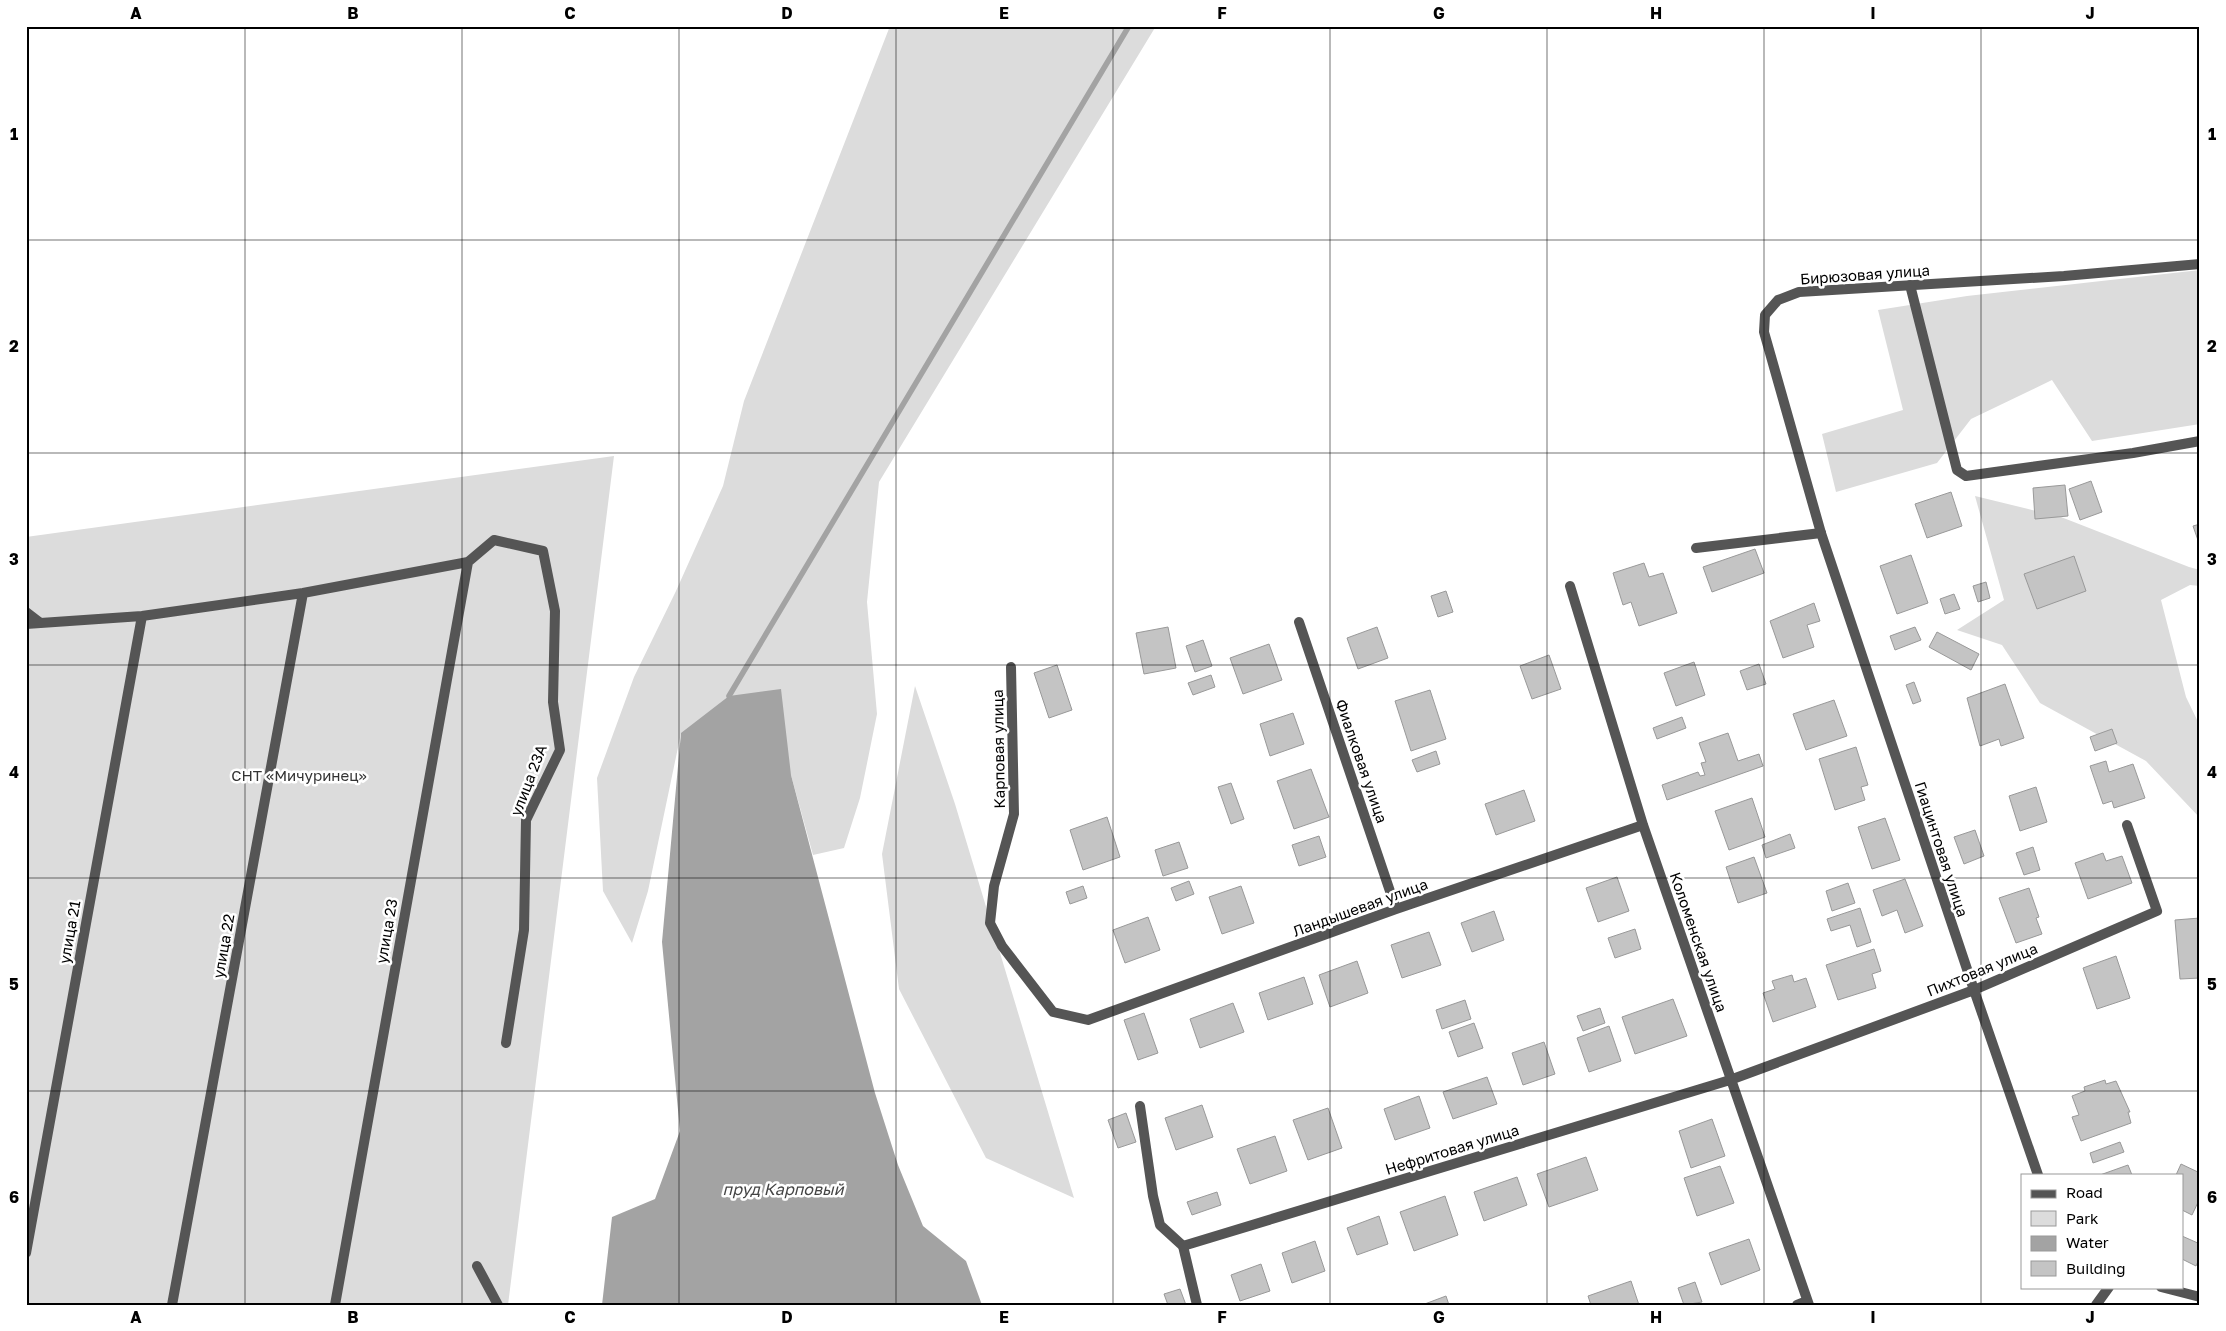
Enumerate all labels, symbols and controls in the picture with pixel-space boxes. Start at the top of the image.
text: A [130,3,142,23]
text: B [347,3,359,23]
text: C [564,3,576,23]
text: D [781,3,793,23]
text: E [999,3,1009,23]
text: F [1217,3,1227,23]
text: G [1433,3,1445,23]
text: H [1650,3,1662,23]
text: I [1870,3,1876,23]
text: J [2085,3,2095,23]
text: 1 [10,124,18,144]
text: 1 [2208,124,2216,144]
street label: Бирюзовая улица [1799,260,1931,288]
text: 2 [9,336,19,356]
text: 2 [2207,336,2217,356]
text: 3 [9,549,19,569]
text: 3 [2207,549,2217,569]
street label: Карповая улица [988,689,1008,809]
street label: Фиалковая улица [1332,697,1392,825]
street label: улица 23А [506,742,550,818]
text: 4 [9,762,19,782]
text: 4 [2207,762,2217,782]
park label: СНТ «Мичуринец» [231,766,367,784]
street label: Гиацинтовая улица [1912,779,1972,919]
street label: Коломенская улица [1667,870,1731,1014]
street label: Ландышевая улица [1290,874,1430,940]
street label: улица 23 [371,897,401,965]
street label: улица 21 [55,899,83,965]
street label: улица 22 [208,912,238,980]
street label: Пихтовая улица [1924,939,2040,999]
text: 5 [9,974,19,994]
text: 5 [2207,974,2217,994]
street label: Нефритовая улица [1383,1120,1521,1178]
legend [2021,1174,2184,1288]
water label: пруд Карповый [723,1179,845,1199]
text: Road [2066,1183,2103,1201]
text: 6 [9,1187,19,1207]
text: 6 [2207,1187,2217,1207]
text: Park [2066,1209,2099,1227]
text: Water [2066,1233,2109,1251]
text: Building [2066,1259,2126,1277]
text: A [130,1307,142,1327]
text: B [347,1307,359,1327]
text: C [564,1307,576,1327]
text: D [781,1307,793,1327]
text: E [999,1307,1009,1327]
text: F [1217,1307,1227,1327]
text: G [1433,1307,1445,1327]
text: H [1650,1307,1662,1327]
text: I [1870,1307,1876,1327]
text: J [2085,1307,2095,1327]

